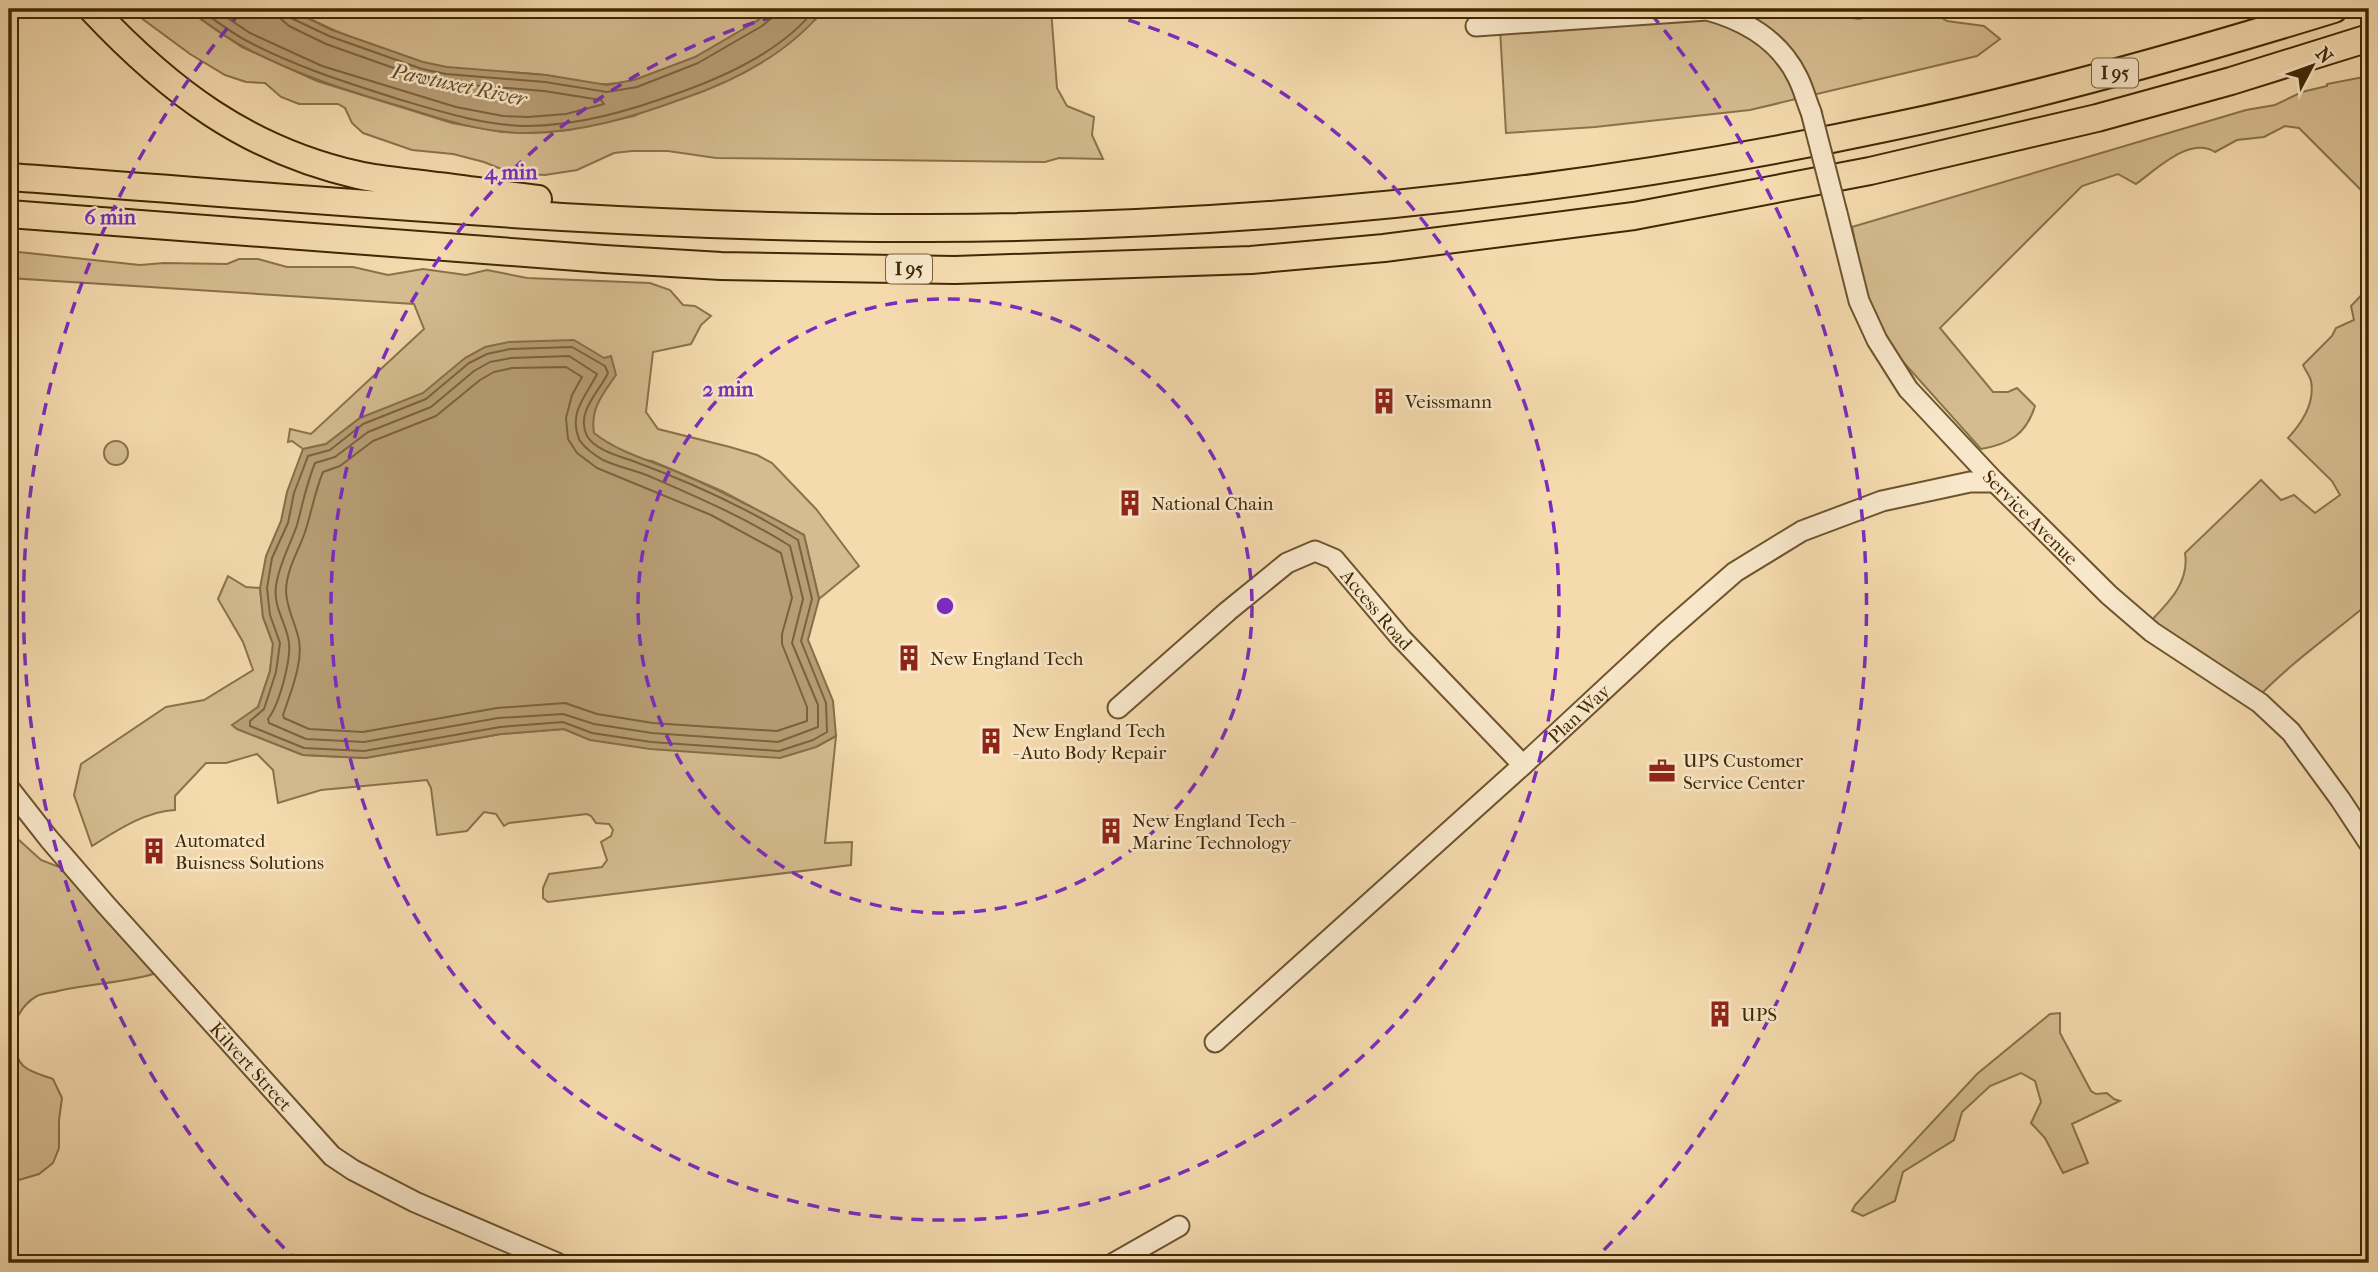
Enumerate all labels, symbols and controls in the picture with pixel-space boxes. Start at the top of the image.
north arrow [2276,32,2346,102]
text: N [2311,43,2337,69]
road number: I 95 [2092,58,2138,88]
water label: Pawtuxet River [388,59,530,111]
text: 4 min [484,160,538,185]
text: 6 min [84,205,137,229]
road number: I 95 [886,255,932,284]
text: 2 min [702,377,754,401]
building icon: Veissmann [1369,386,1399,416]
place label: Veissmann [1404,391,1492,413]
street label: Service Avenue [1977,466,2082,570]
building icon: National Chain [1115,488,1145,518]
place label: National Chain [1151,493,1274,515]
street label: Access Road [1335,565,1417,656]
centre of rings [933,594,957,618]
building icon: New England Tech [894,643,924,673]
place label: New England Tech [930,648,1084,670]
street label: Plan Way [1544,679,1615,748]
place label: New England Tech - Auto Body Repair [1012,720,1167,764]
building icon: New England Tech - Auto Body Repair [976,726,1006,756]
place label: UPS Customer Service Center [1683,750,1805,794]
office icon: UPS Customer Service Center [1647,756,1677,786]
place label: New England Tech - Marine Technology [1132,810,1297,854]
building icon: New England Tech - Marine Technology [1096,816,1126,846]
place label: Automated Buisness Solutions [174,830,324,874]
building icon: Automated Buisness Solutions [139,836,169,866]
building icon: UPS [1705,999,1735,1029]
place label: UPS [1741,1004,1777,1026]
street label: Kilvert Street [205,1018,296,1116]

